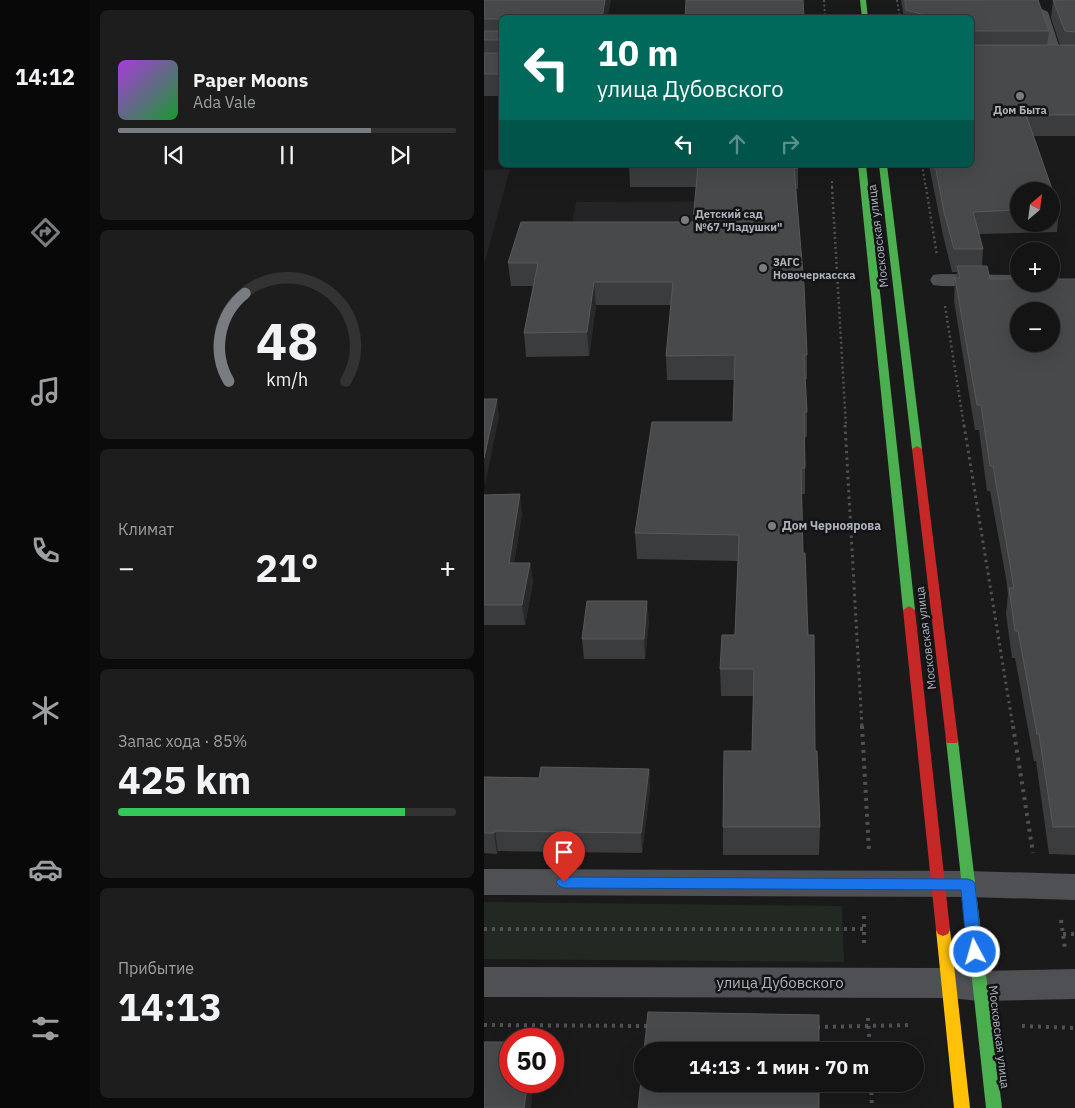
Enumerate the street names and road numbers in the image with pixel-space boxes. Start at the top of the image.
street label: Московская улица [864,183,891,288]
street label: Московская улица [912,585,939,690]
street label: улица Дубовского [716,973,844,992]
street label: Московская улица [986,985,1013,1090]

